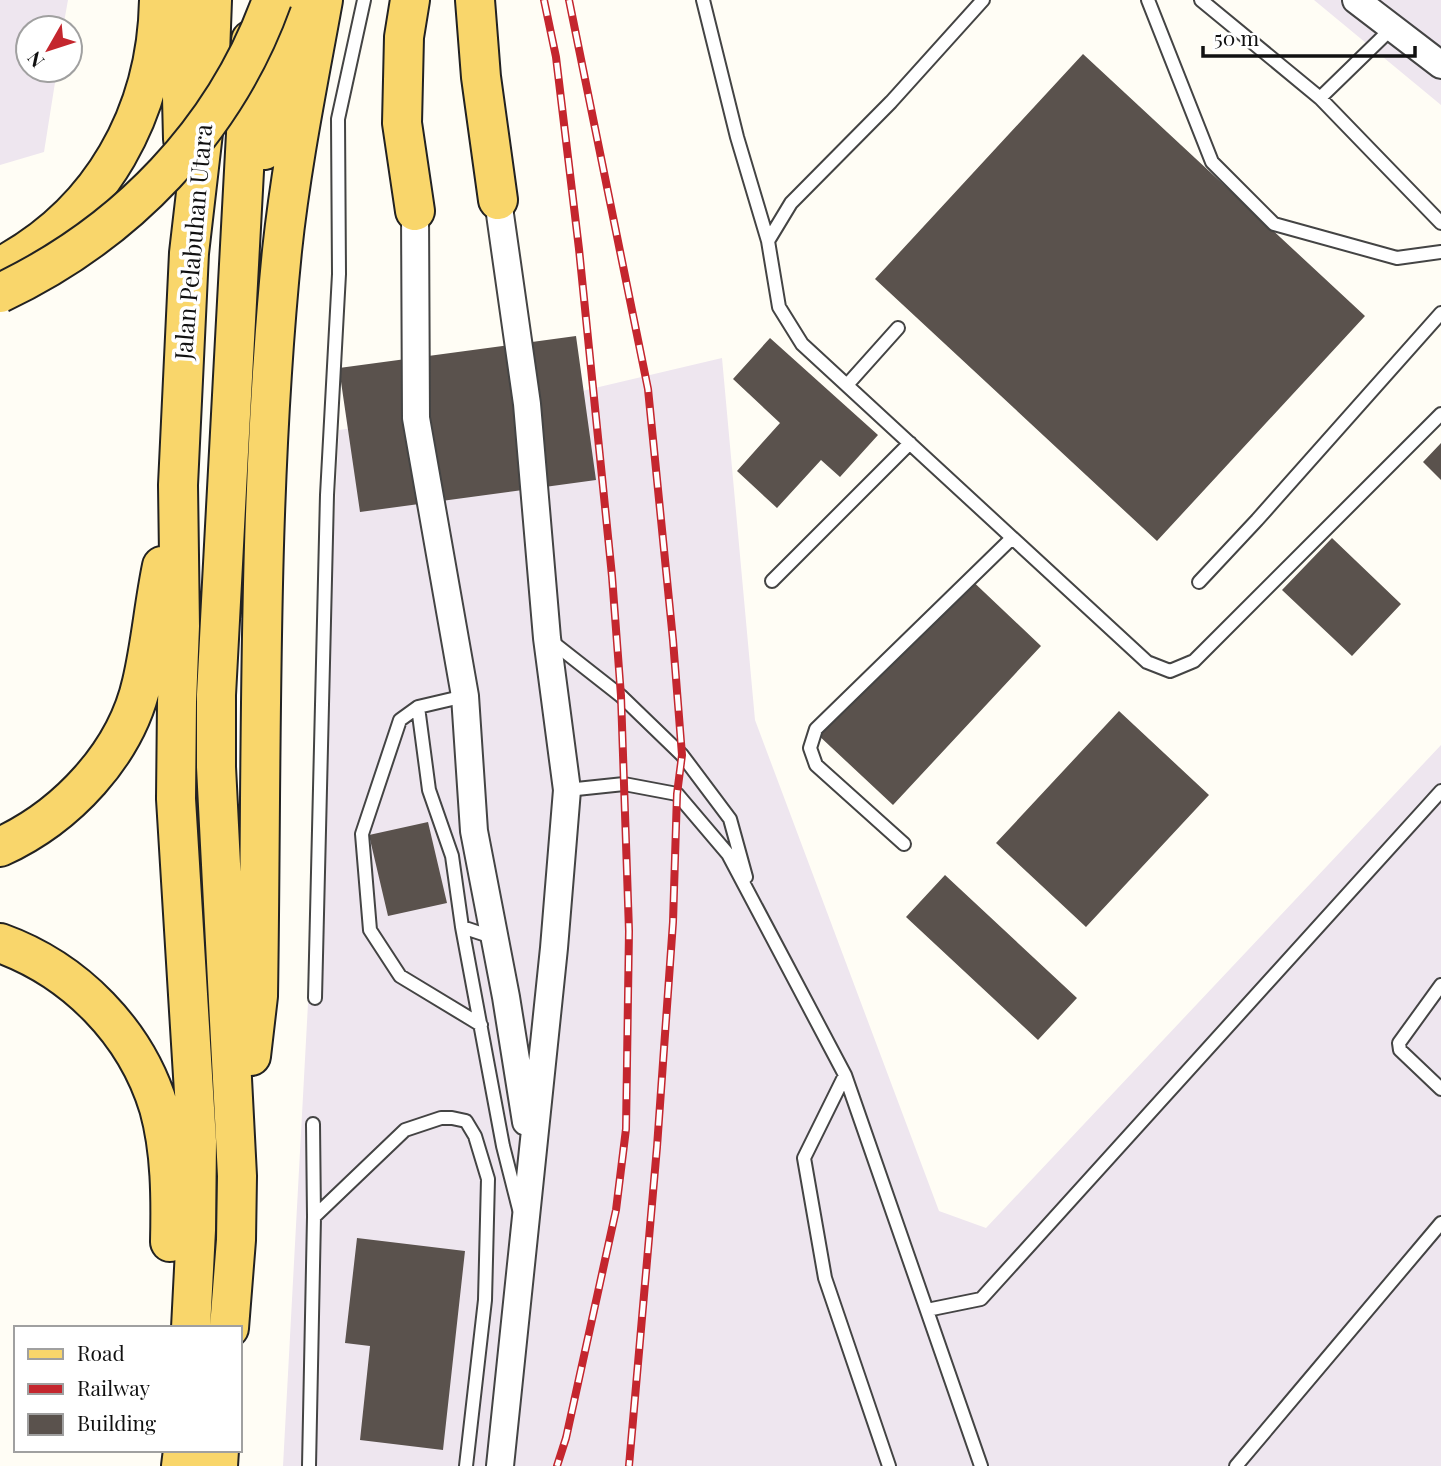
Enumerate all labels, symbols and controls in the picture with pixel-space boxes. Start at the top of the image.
north arrow [14,14,84,84]
scale bar [1203,14,1415,58]
text: 50 m [1214,23,1260,51]
text: N [20,47,49,74]
street label: Jalan Pelabuhan Utara [166,123,218,362]
legend [14,1326,242,1452]
text: Road [77,1338,125,1366]
text: Railway [77,1373,151,1401]
text: Building [77,1408,156,1436]

